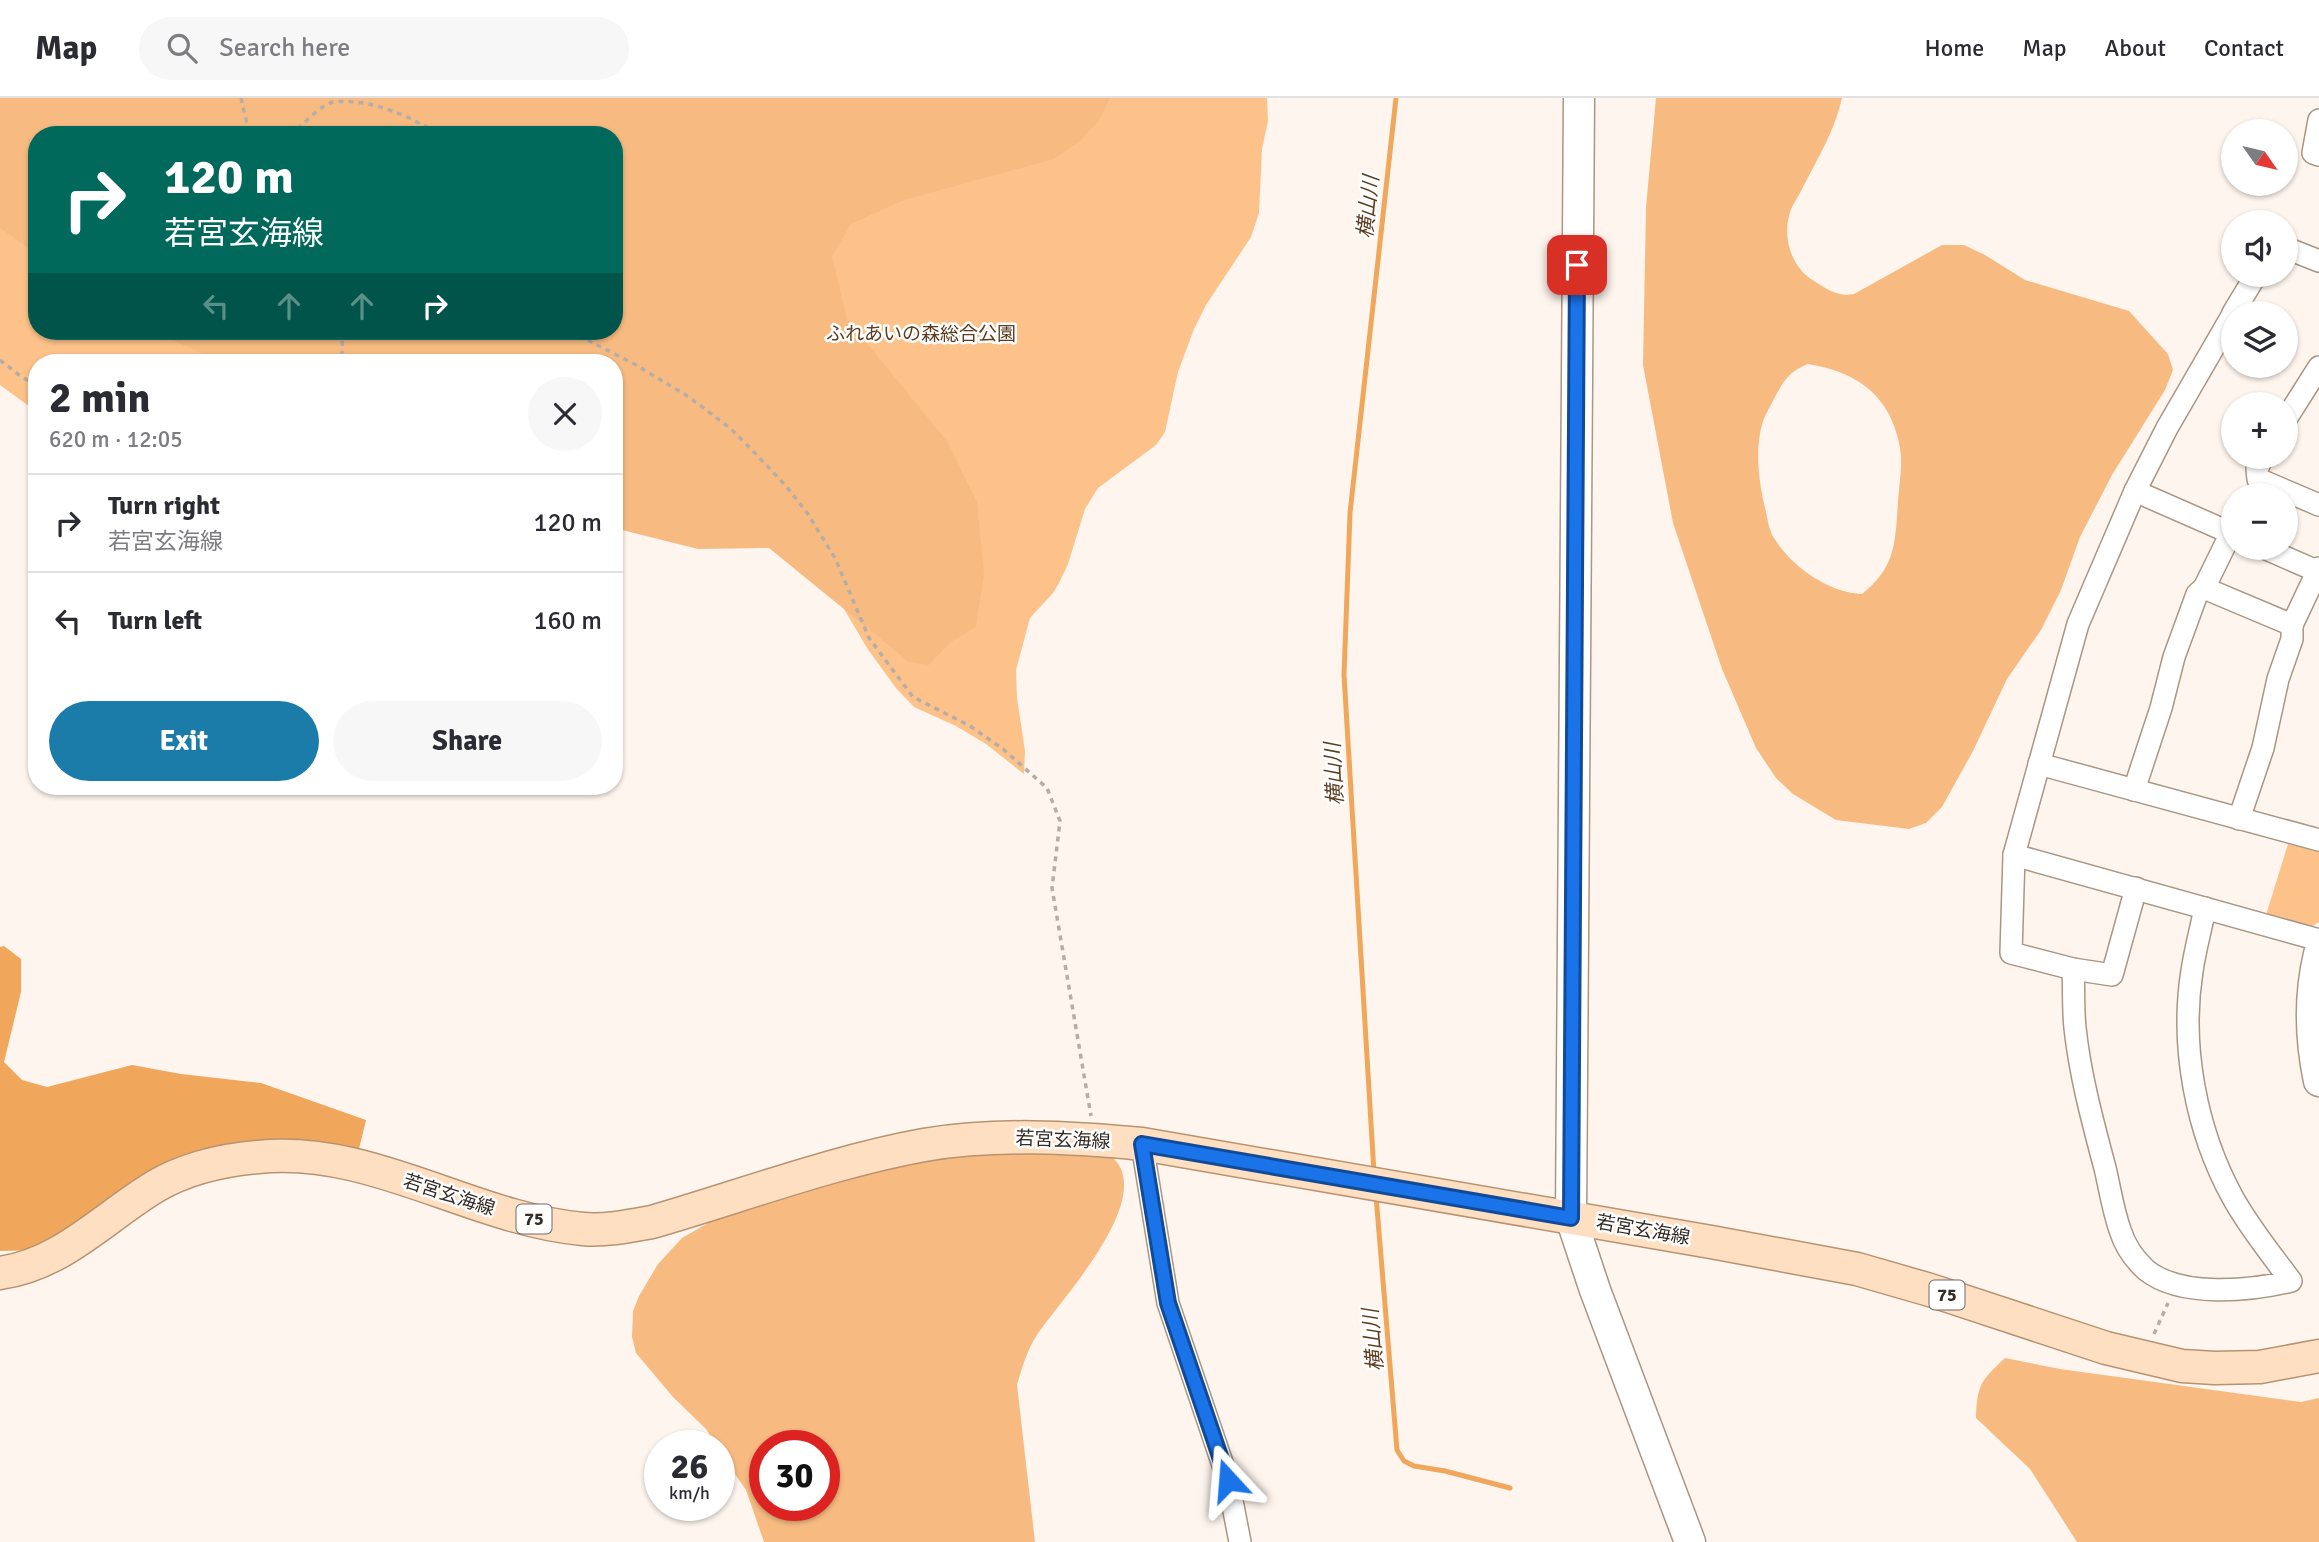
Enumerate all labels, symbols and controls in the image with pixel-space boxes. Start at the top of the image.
search box [139,17,629,80]
text: Map [35,28,97,69]
icon: search [163,29,201,67]
text: Search here [219,32,350,64]
text: Home [1924,33,1984,63]
text: Map [2022,33,2067,63]
text: About [2105,33,2166,63]
text: Contact [2204,33,2284,63]
north arrow [2221,119,2298,196]
map controls [2221,119,2298,560]
text: 120 m [164,147,294,207]
icon: right [49,154,140,245]
water label: 横山川 [1352,172,1384,240]
button: sound [2221,210,2298,287]
text: 若宮玄海線 [164,214,324,253]
pin [1547,235,1607,295]
icon: arrive [1558,246,1596,284]
icon: left [197,287,235,325]
icon: ahead [270,287,308,325]
icon: ahead [343,287,381,325]
icon: right [416,287,454,325]
button: layers [2221,301,2298,378]
park label: ふれあいの森総合公園 [826,322,1016,346]
text: 2 min [49,373,150,424]
button: close [528,377,602,451]
button: + [2221,392,2298,469]
text: 620 m · 12:05 [49,425,183,454]
button: − [2221,483,2298,560]
text: Turn right [108,490,220,522]
icon: right [49,504,87,542]
text: 120 m [533,507,602,539]
text: 若宮玄海線 [108,527,223,556]
icon: left [49,602,87,640]
text: Turn left [108,605,202,637]
text: 160 m [533,605,602,637]
button: Exit [49,701,319,781]
button: Share [333,701,602,781]
water label: 横山川 [1319,740,1349,806]
street label: 若宮玄海線 [1015,1126,1111,1154]
street label: 若宮玄海線 [400,1169,498,1221]
road number: 75 [516,1204,552,1234]
street label: 若宮玄海線 [1594,1210,1692,1250]
road number: 75 [1930,1280,1965,1310]
water label: 横山川 [1357,1305,1389,1373]
speed limit sign: 30 [749,1430,840,1521]
position arrow [1191,1443,1265,1517]
text: 26 [671,1445,708,1488]
text: km/h [669,1482,710,1504]

